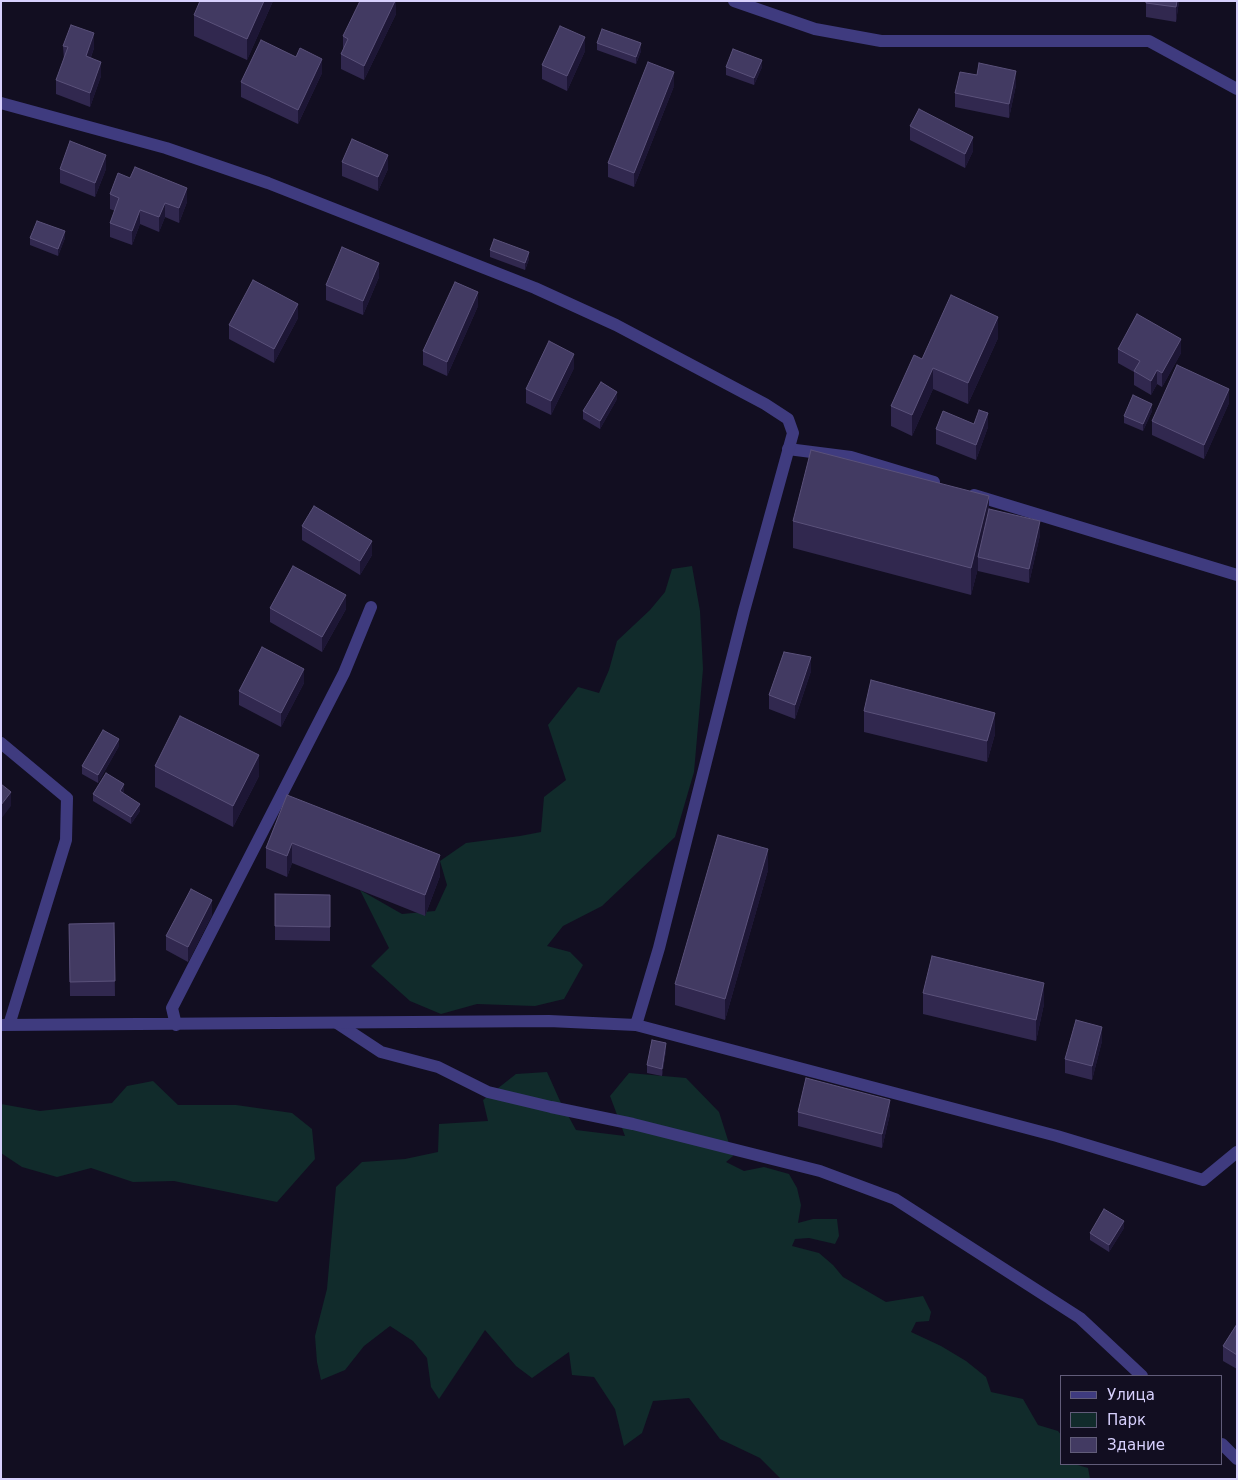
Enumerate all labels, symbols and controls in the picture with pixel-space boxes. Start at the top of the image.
legend [1060,1375,1223,1465]
text: Улица [1107,1386,1155,1404]
text: Парк [1107,1411,1146,1429]
text: Здание [1107,1436,1165,1454]

